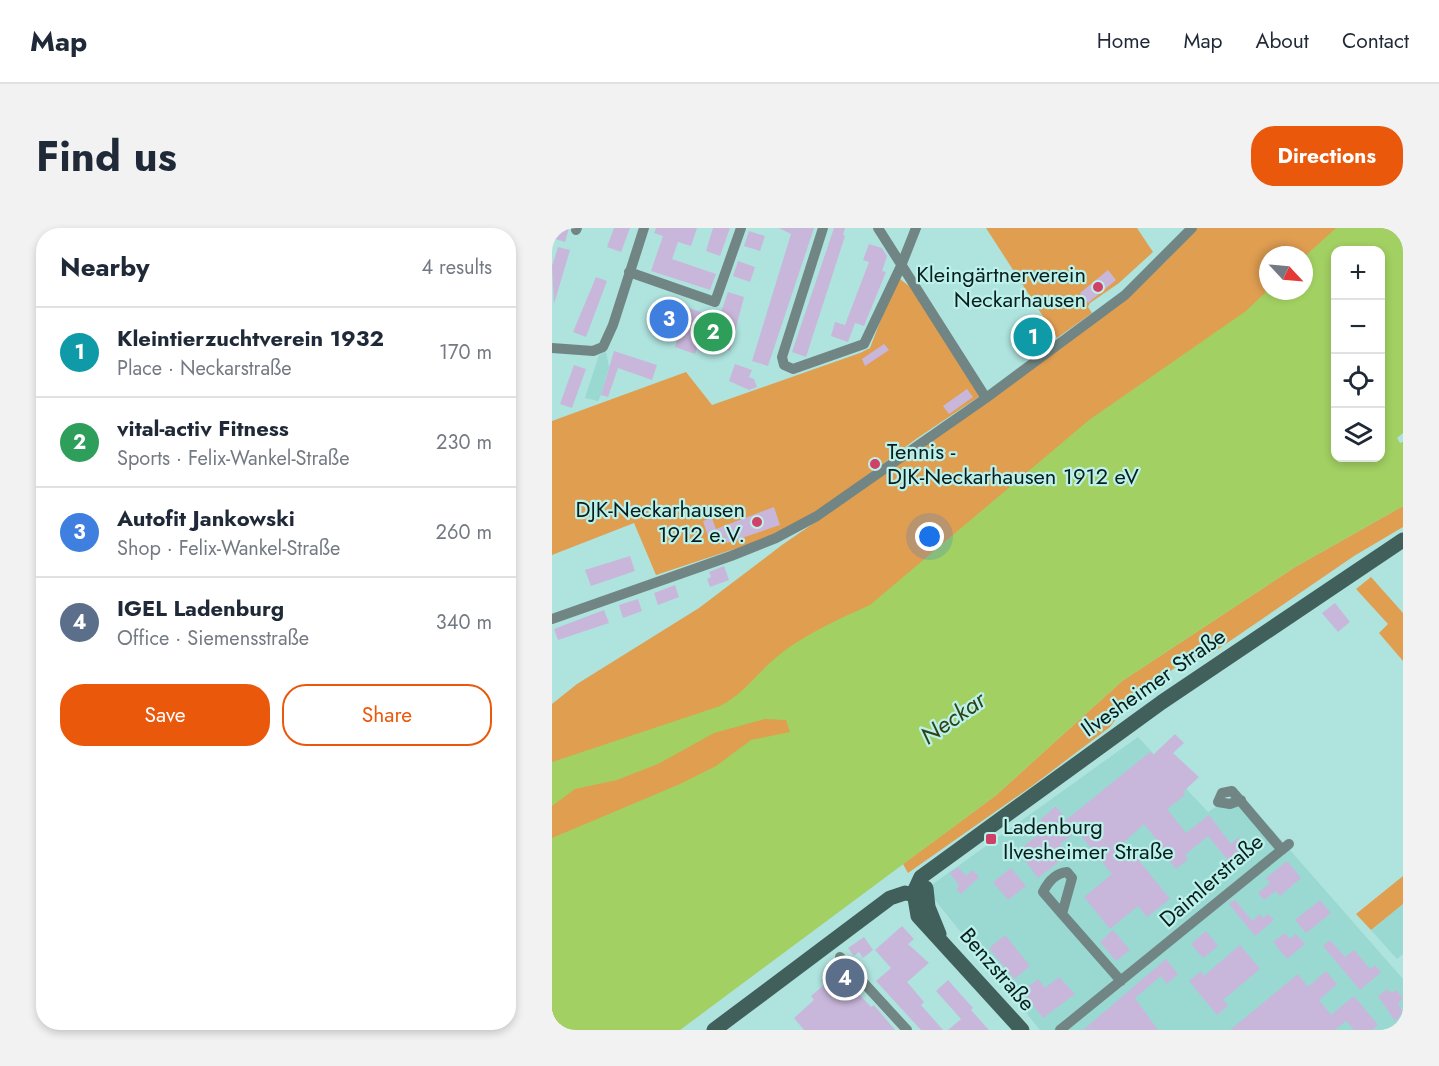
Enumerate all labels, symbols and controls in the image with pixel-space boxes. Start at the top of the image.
text: Map [30,21,87,62]
text: Home [1097,26,1150,56]
text: Map [1183,26,1223,56]
text: About [1256,26,1309,56]
text: Contact [1342,26,1409,56]
text: Find us [36,126,177,187]
button: Directions [1251,126,1403,186]
north arrow [1259,246,1313,300]
map controls [1331,246,1385,462]
button: + [1331,246,1385,300]
text: Nearby [60,248,149,286]
text: 4 results [421,253,492,282]
place label: Kleingärtnerverein Neckarhausen [916,258,1086,315]
marker: Kleingärtnerverein Neckarhausen [1091,280,1105,294]
pin: 3 [650,296,688,341]
button: − [1331,300,1385,354]
pin: 2 [694,310,732,354]
pin: 1 [1014,314,1052,360]
text: Kleintierzuchtverein 1932 [117,322,384,354]
text: 1 [74,338,85,367]
text: 170 m [439,338,492,367]
text: Place · Neckarstraße [117,354,292,383]
button: locate [1331,354,1385,408]
button: layers [1331,408,1385,462]
text: vital-activ Fitness [117,412,289,444]
text: 2 [73,428,86,457]
text: 230 m [436,428,492,457]
place label: Tennis - DJK-Neckarhausen 1912 eV [887,435,1139,492]
text: Sports · Felix-Wankel-Straße [117,444,349,473]
marker: Tennis - DJK-Neckarhausen 1912 eV [868,457,882,471]
place label: DJK-Neckarhausen 1912 e.V. [576,493,745,550]
text: Autofit Jankowski [117,502,295,534]
marker: DJK-Neckarhausen 1912 e.V. [750,515,764,529]
text: 3 [73,518,86,547]
text: 260 m [436,518,492,547]
your location [915,522,944,551]
text: Shop · Felix-Wankel-Straße [117,534,340,563]
text: IGEL Ladenburg [117,592,284,624]
text: 4 [73,608,86,637]
text: 340 m [436,608,492,637]
street label: Ilvesheimer Straße [1074,620,1232,744]
text: Office · Siemensstraße [117,624,309,653]
water label: Neckar [913,681,994,753]
button: Save [60,684,270,746]
button: Share [282,684,492,746]
place label: Ladenburg Ilvesheimer Straße [1003,810,1173,867]
street label: Daimlerstraße [1152,826,1270,934]
marker: Ladenburg Ilvesheimer Straße [984,832,998,846]
street label: Benzstraße [953,920,1043,1018]
pin: 4 [826,956,864,1000]

